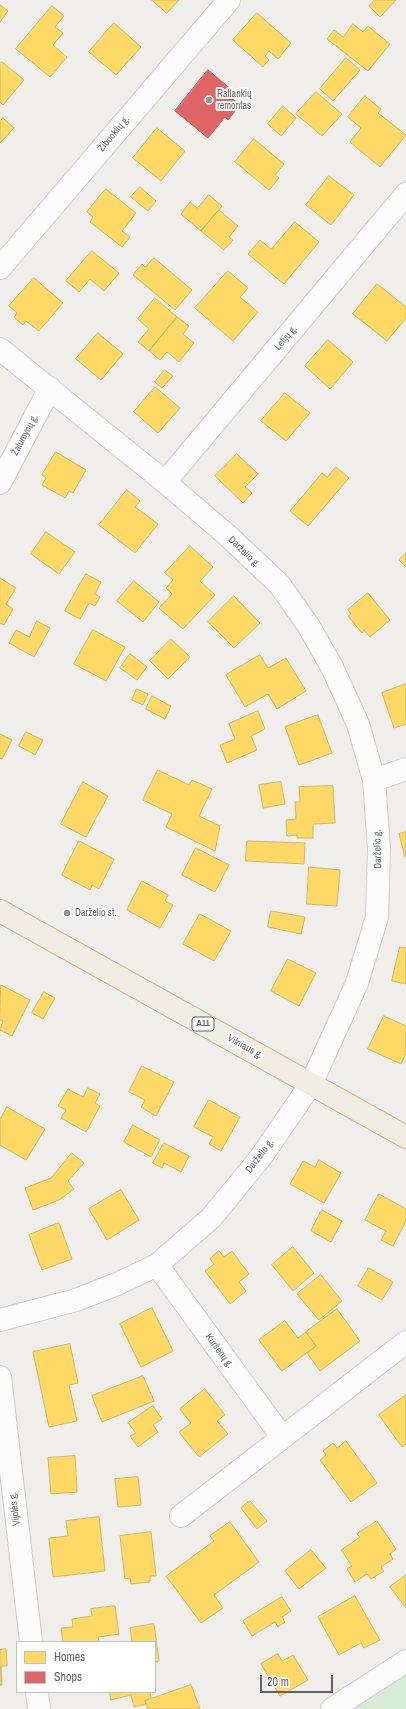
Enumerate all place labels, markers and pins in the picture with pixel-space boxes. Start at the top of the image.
place label: Ratlankių remontas [217,88,252,112]
marker: Ratlankių remontas [204,95,214,105]
place label: Darželio st. [75,907,116,919]
marker: Darželio st. [62,908,72,918]

